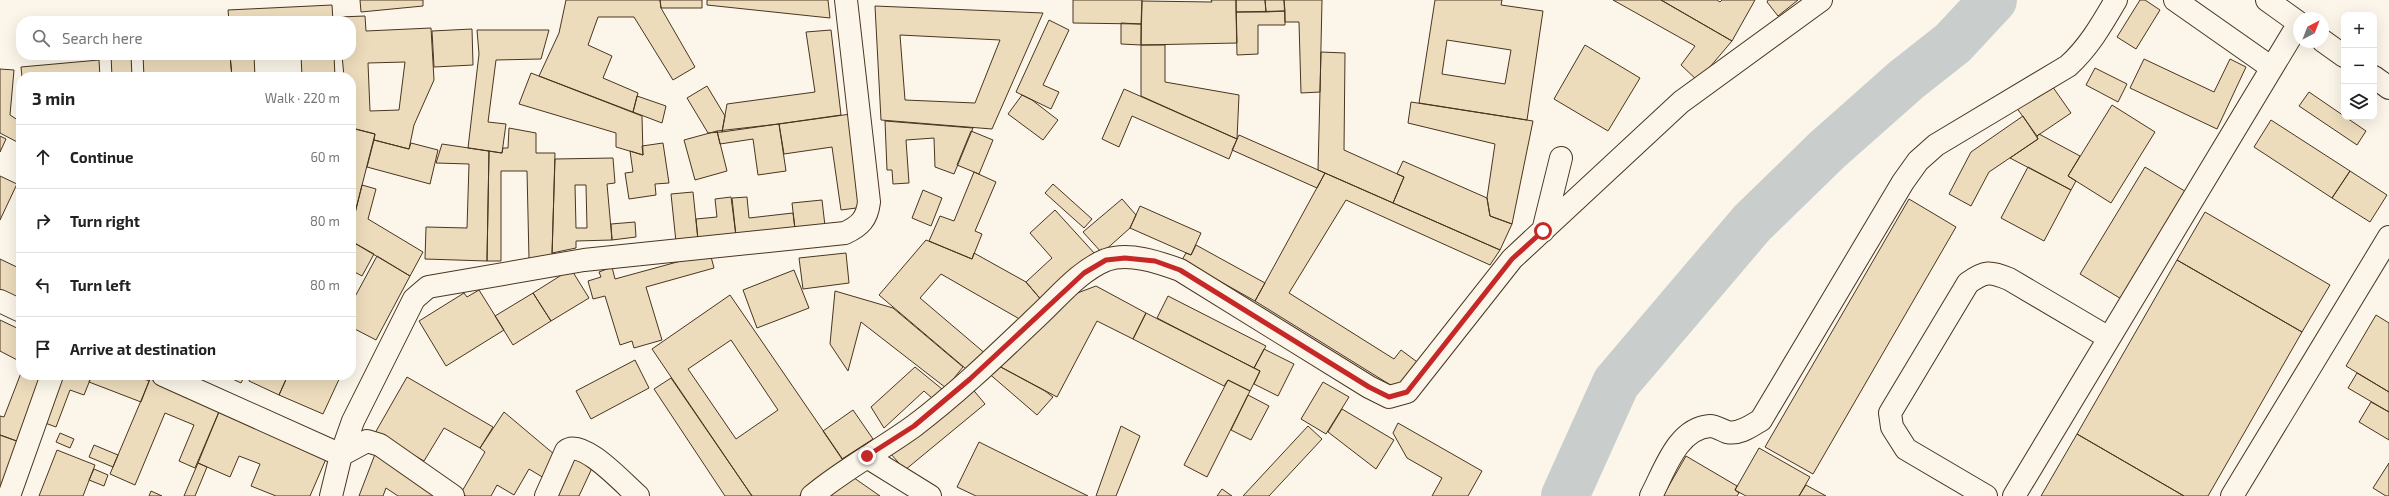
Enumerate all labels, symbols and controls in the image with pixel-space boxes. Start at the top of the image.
north arrow [2293,12,2329,48]
map controls [2341,12,2377,120]
button: + [2341,12,2377,48]
search box [16,16,356,60]
icon: search [30,27,52,49]
text: Search here [62,29,143,47]
button: − [2341,48,2377,84]
button: layers [2341,84,2377,120]
text: 3 min [32,88,75,108]
text: Walk · 220 m [265,90,340,106]
icon: ahead [32,146,54,168]
text: Continue [70,148,133,166]
text: 60 m [310,149,340,165]
icon: right [32,210,54,232]
text: Turn right [70,212,140,230]
text: 80 m [310,213,340,229]
route start [1534,222,1552,240]
icon: left [32,274,54,296]
text: Turn left [70,276,131,294]
text: 80 m [310,277,340,293]
icon: arrive [32,338,54,360]
text: Arrive at destination [70,340,216,358]
route end [858,447,876,465]

